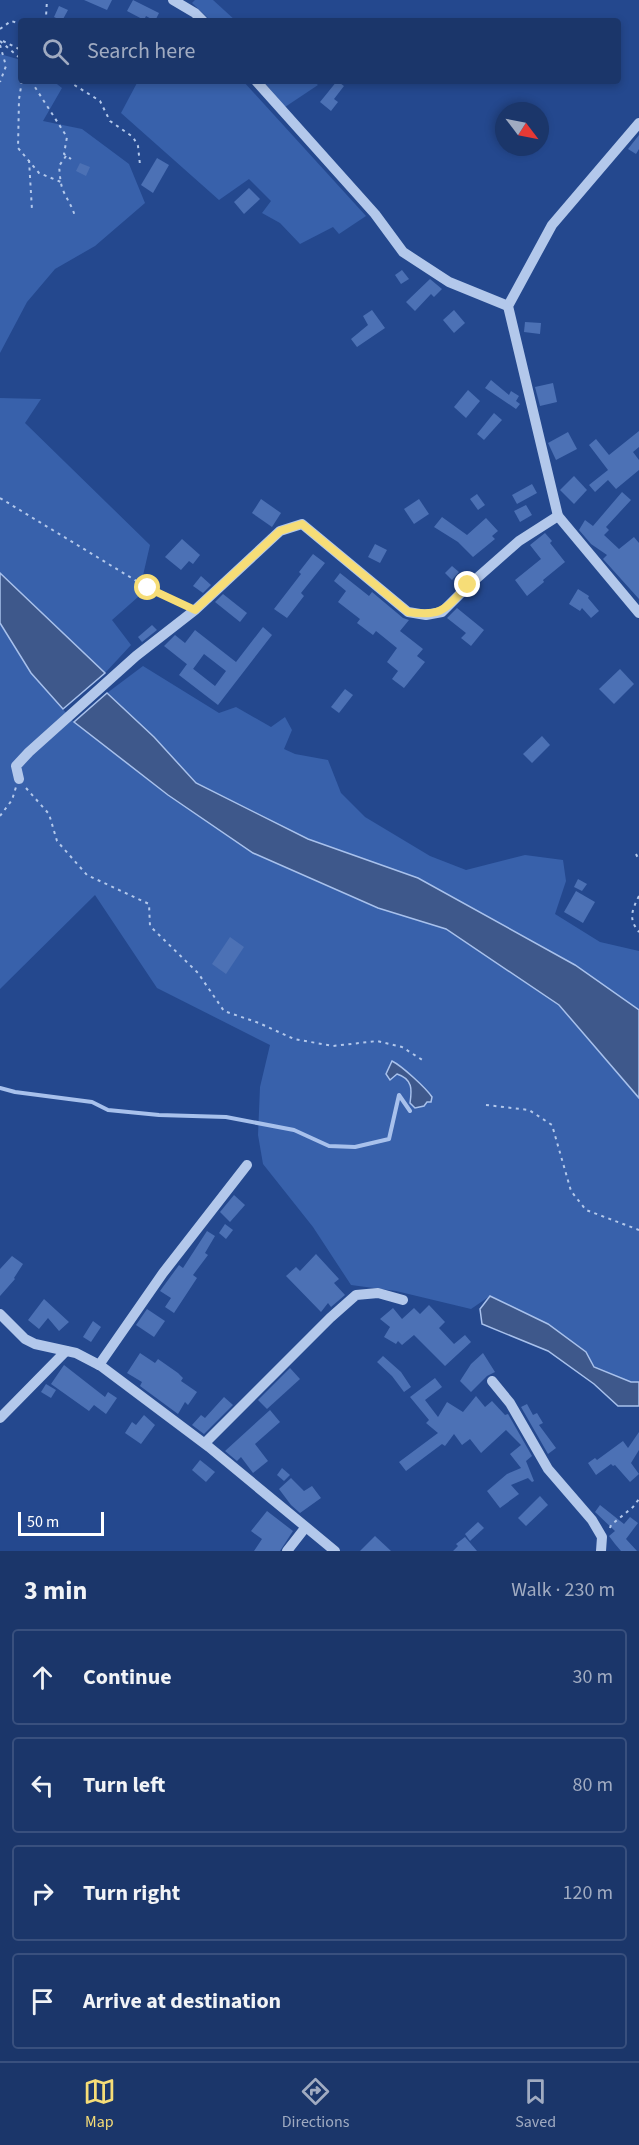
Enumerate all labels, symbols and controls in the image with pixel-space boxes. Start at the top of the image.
search box [18,18,621,84]
icon: search [39,35,72,68]
text: Search here [87,35,195,67]
north arrow [495,102,549,156]
route end [454,571,480,597]
route start [134,574,160,600]
scale bar [18,1509,104,1536]
text: 50 m [27,1511,59,1533]
text: 3 min [24,1572,87,1609]
text: Walk · 230 m [511,1576,615,1604]
icon: ahead [26,1661,59,1694]
text: Continue [83,1661,172,1693]
text: 30 m [573,1663,613,1691]
icon: left [26,1769,59,1802]
text: Turn left [83,1769,165,1801]
text: 80 m [573,1771,613,1799]
icon: right [26,1877,59,1910]
text: Turn right [83,1877,180,1909]
text: 120 m [563,1879,613,1907]
icon: arrive [26,1985,59,2018]
text: Arrive at destination [83,1985,281,2017]
tab: Map [83,2075,116,2133]
tab: Directions [282,2075,349,2133]
tab: Saved [515,2075,556,2133]

